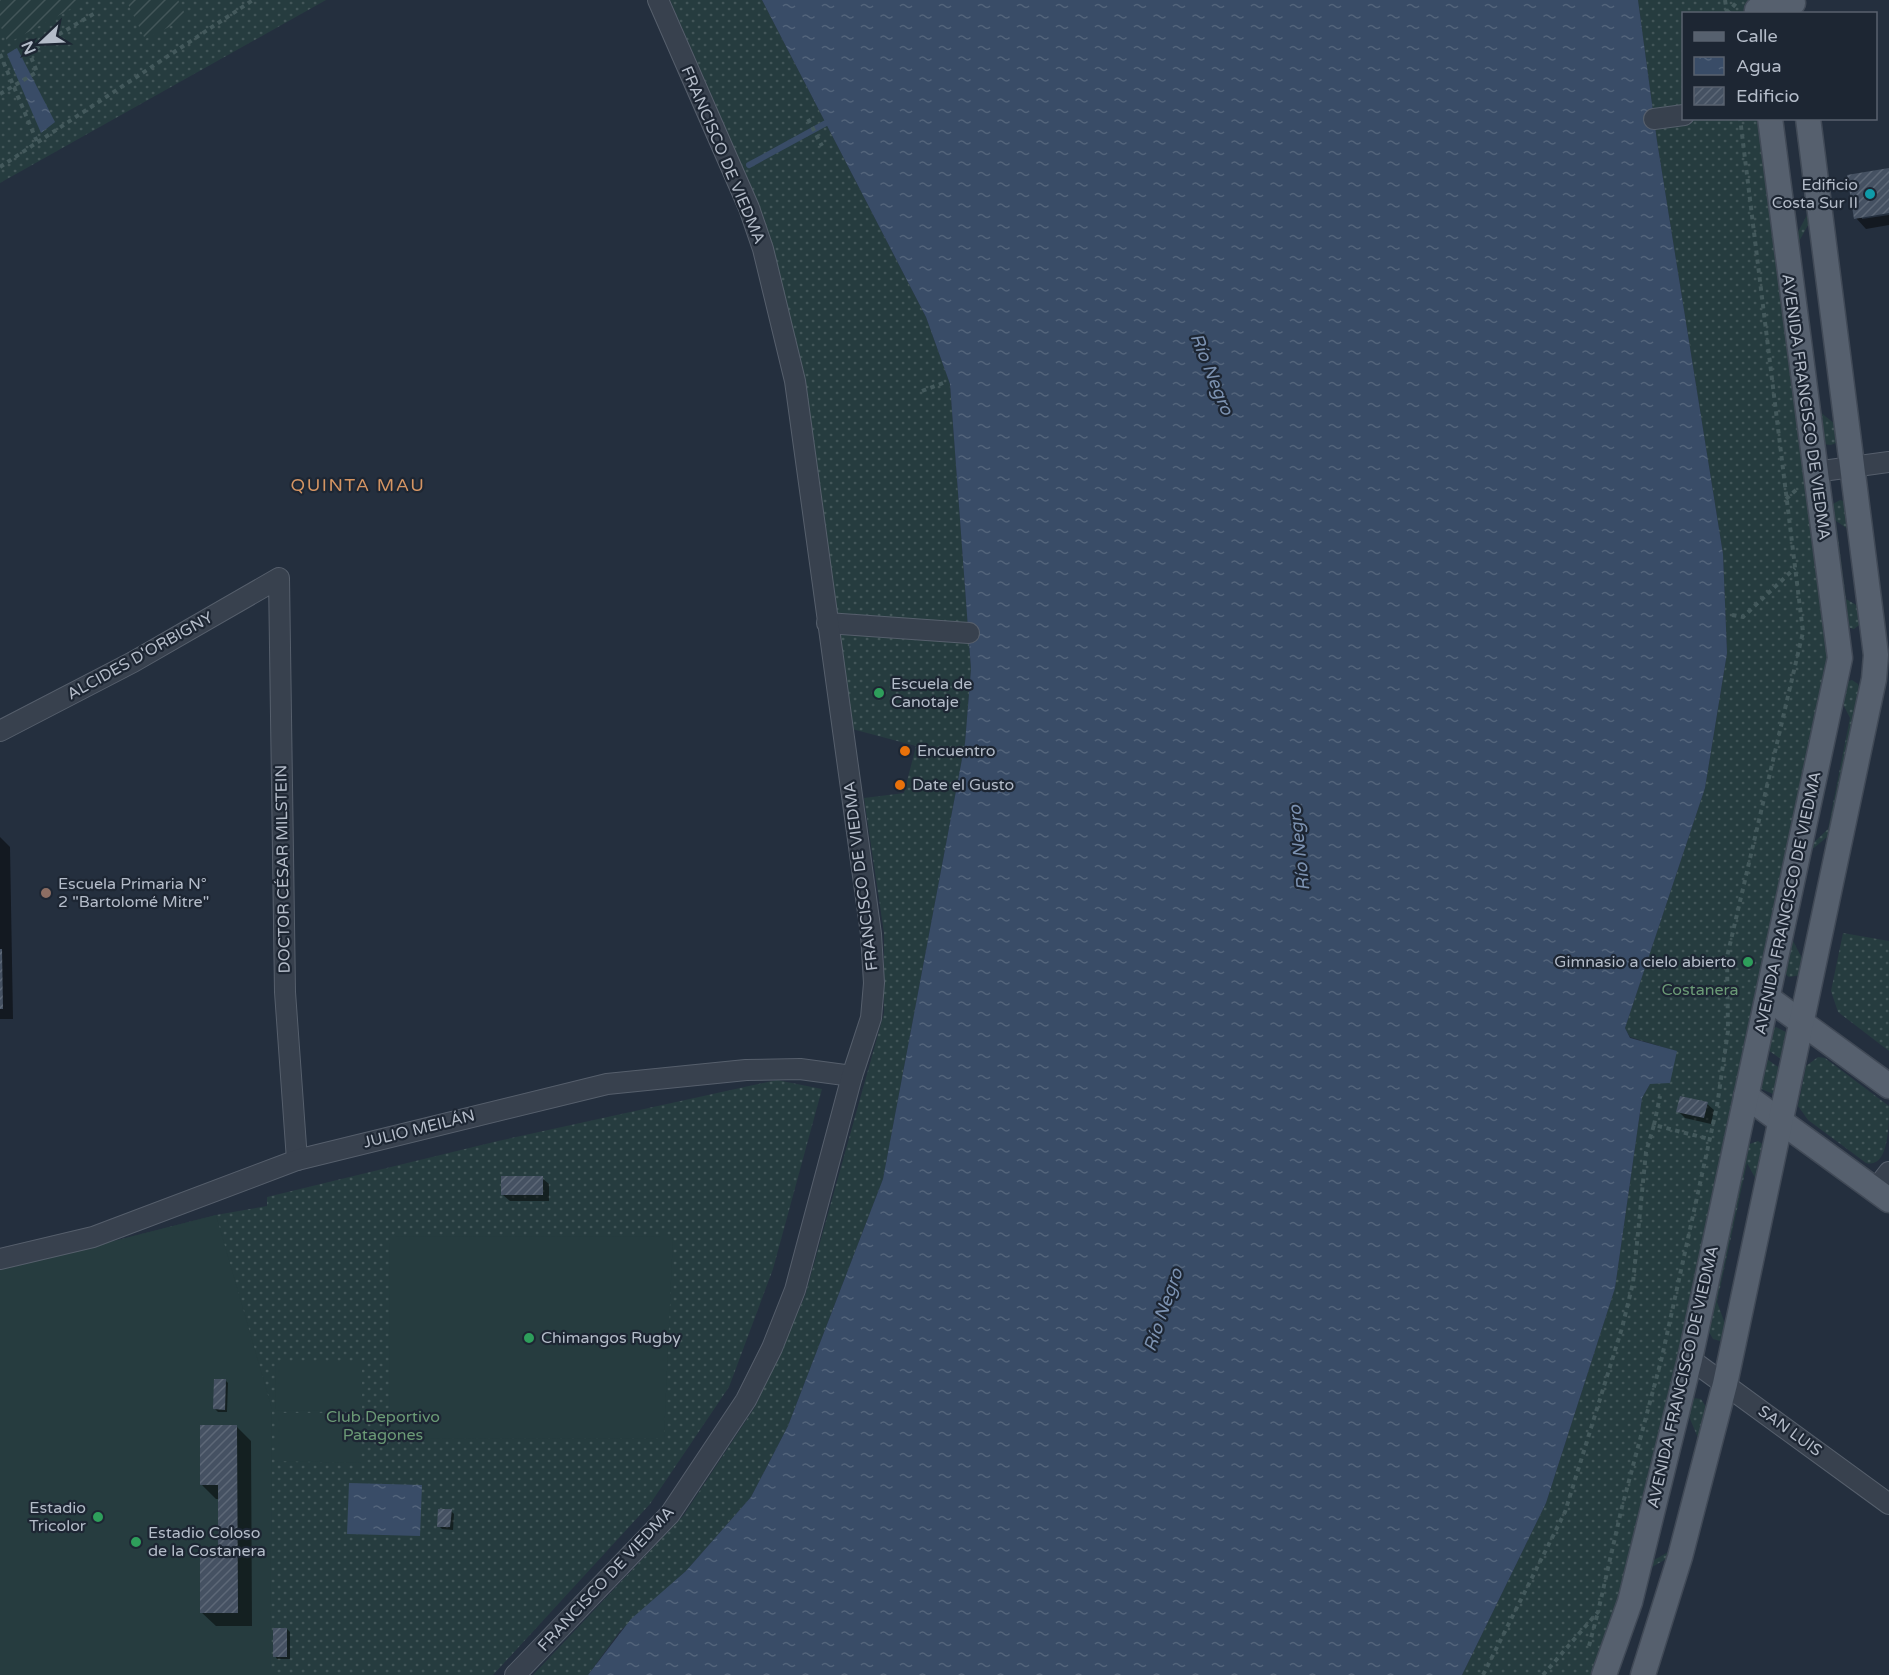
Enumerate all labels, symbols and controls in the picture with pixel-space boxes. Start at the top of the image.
north arrow [12,12,72,72]
legend [1682,12,1877,120]
text: Calle [1736,25,1778,47]
text: N [17,38,41,57]
text: Agua [1736,55,1782,77]
street label: FRANCISCO DE VIEDMA [676,63,770,247]
text: Edificio [1736,85,1800,107]
place label: Edificio Costa Sur II [1772,175,1858,213]
marker: Edificio Costa Sur II [1863,187,1877,201]
street label: AVENIDA FRANCISCO DE VIEDMA [1777,272,1835,542]
water label: Río Negro [1186,330,1239,419]
district label: QUINTA MAU [291,474,425,496]
street label: ALCIDES D'ORBIGNY [63,608,217,704]
place label: Escuela de Canotaje [891,674,972,712]
marker: Escuela de Canotaje [872,686,886,700]
place label: Encuentro [917,741,995,761]
marker: Encuentro [898,744,912,758]
street label: DOCTOR CÉSAR MILSTEIN [271,765,295,973]
street label: AVENIDA FRANCISCO DE VIEDMA [1750,769,1826,1037]
place label: Date el Gusto [912,775,1014,795]
marker: Date el Gusto [893,778,907,792]
street label: FRANCISCO DE VIEDMA [839,780,883,972]
water label: Río Negro [1283,803,1314,892]
place label: Escuela Primaria N° 2 "Bartolomé Mitre" [58,874,209,912]
marker: Escuela Primaria N° 2 "Bartolomé Mitre" [39,886,53,900]
place label: Gimnasio a cielo abierto [1554,952,1736,972]
marker: Gimnasio a cielo abierto [1741,955,1755,969]
park label: Costanera [1661,980,1739,1000]
street label: JULIO MEILÁN [361,1105,477,1153]
street label: AVENIDA FRANCISCO DE VIEDMA [1643,1244,1723,1510]
water label: Río Negro [1139,1265,1188,1354]
place label: Chimangos Rugby [541,1328,681,1348]
marker: Chimangos Rugby [522,1331,536,1345]
street label: SAN LUIS [1754,1401,1826,1461]
park label: Club Deportivo Patagones [326,1407,440,1445]
place label: Estadio Tricolor [29,1498,87,1536]
street label: FRANCISCO DE VIEDMA [534,1502,679,1656]
marker: Estadio Tricolor [91,1510,105,1524]
place label: Estadio Coloso de la Costanera [148,1523,266,1561]
marker: Estadio Coloso de la Costanera [129,1535,143,1549]

